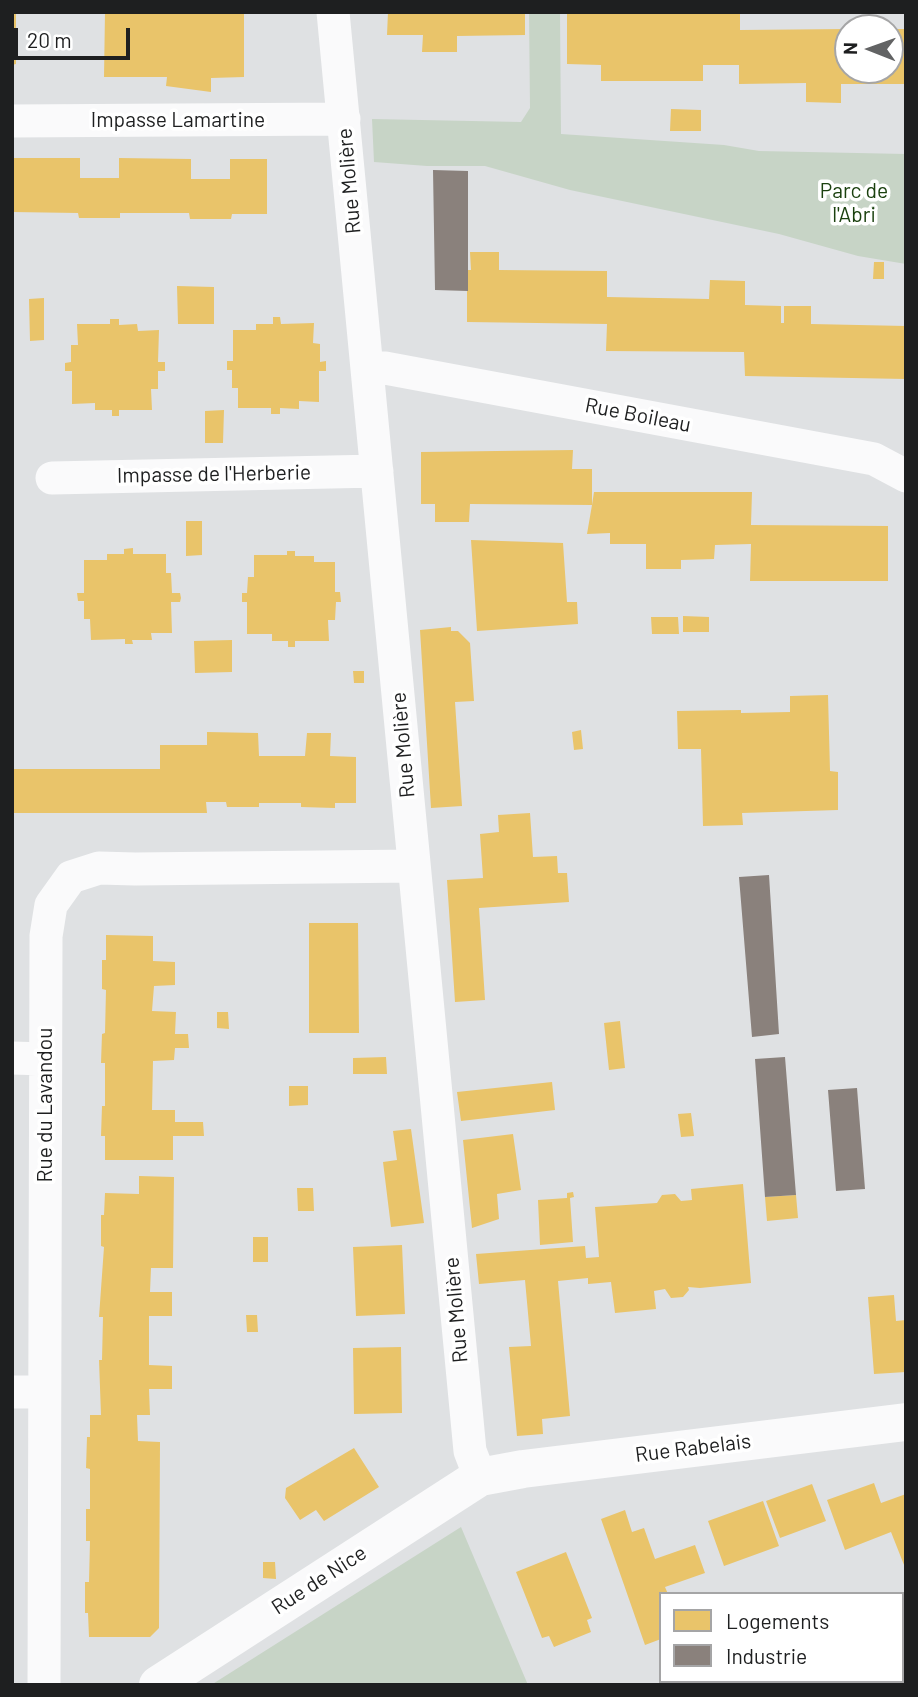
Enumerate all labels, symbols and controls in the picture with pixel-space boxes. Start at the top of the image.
scale bar [18,14,133,58]
north arrow [834,14,904,84]
text: 20 m [27,27,72,52]
text: N [838,42,861,55]
street label: Impasse Lamartine [91,107,265,133]
street label: Rue Molière [332,127,366,235]
park label: Parc de l'Abri [820,178,888,228]
street label: Rue Boileau [583,392,693,438]
street label: Impasse de l'Herberie [117,460,311,488]
street label: Rue Molière [386,691,420,799]
street label: Rue du Lavandou [32,1028,58,1182]
street label: Rue Molière [439,1256,473,1364]
street label: Rue Rabelais [634,1428,752,1468]
street label: Rue de Nice [267,1540,371,1620]
legend [659,1592,904,1683]
text: Logements [726,1608,829,1633]
text: Industrie [726,1643,807,1668]

